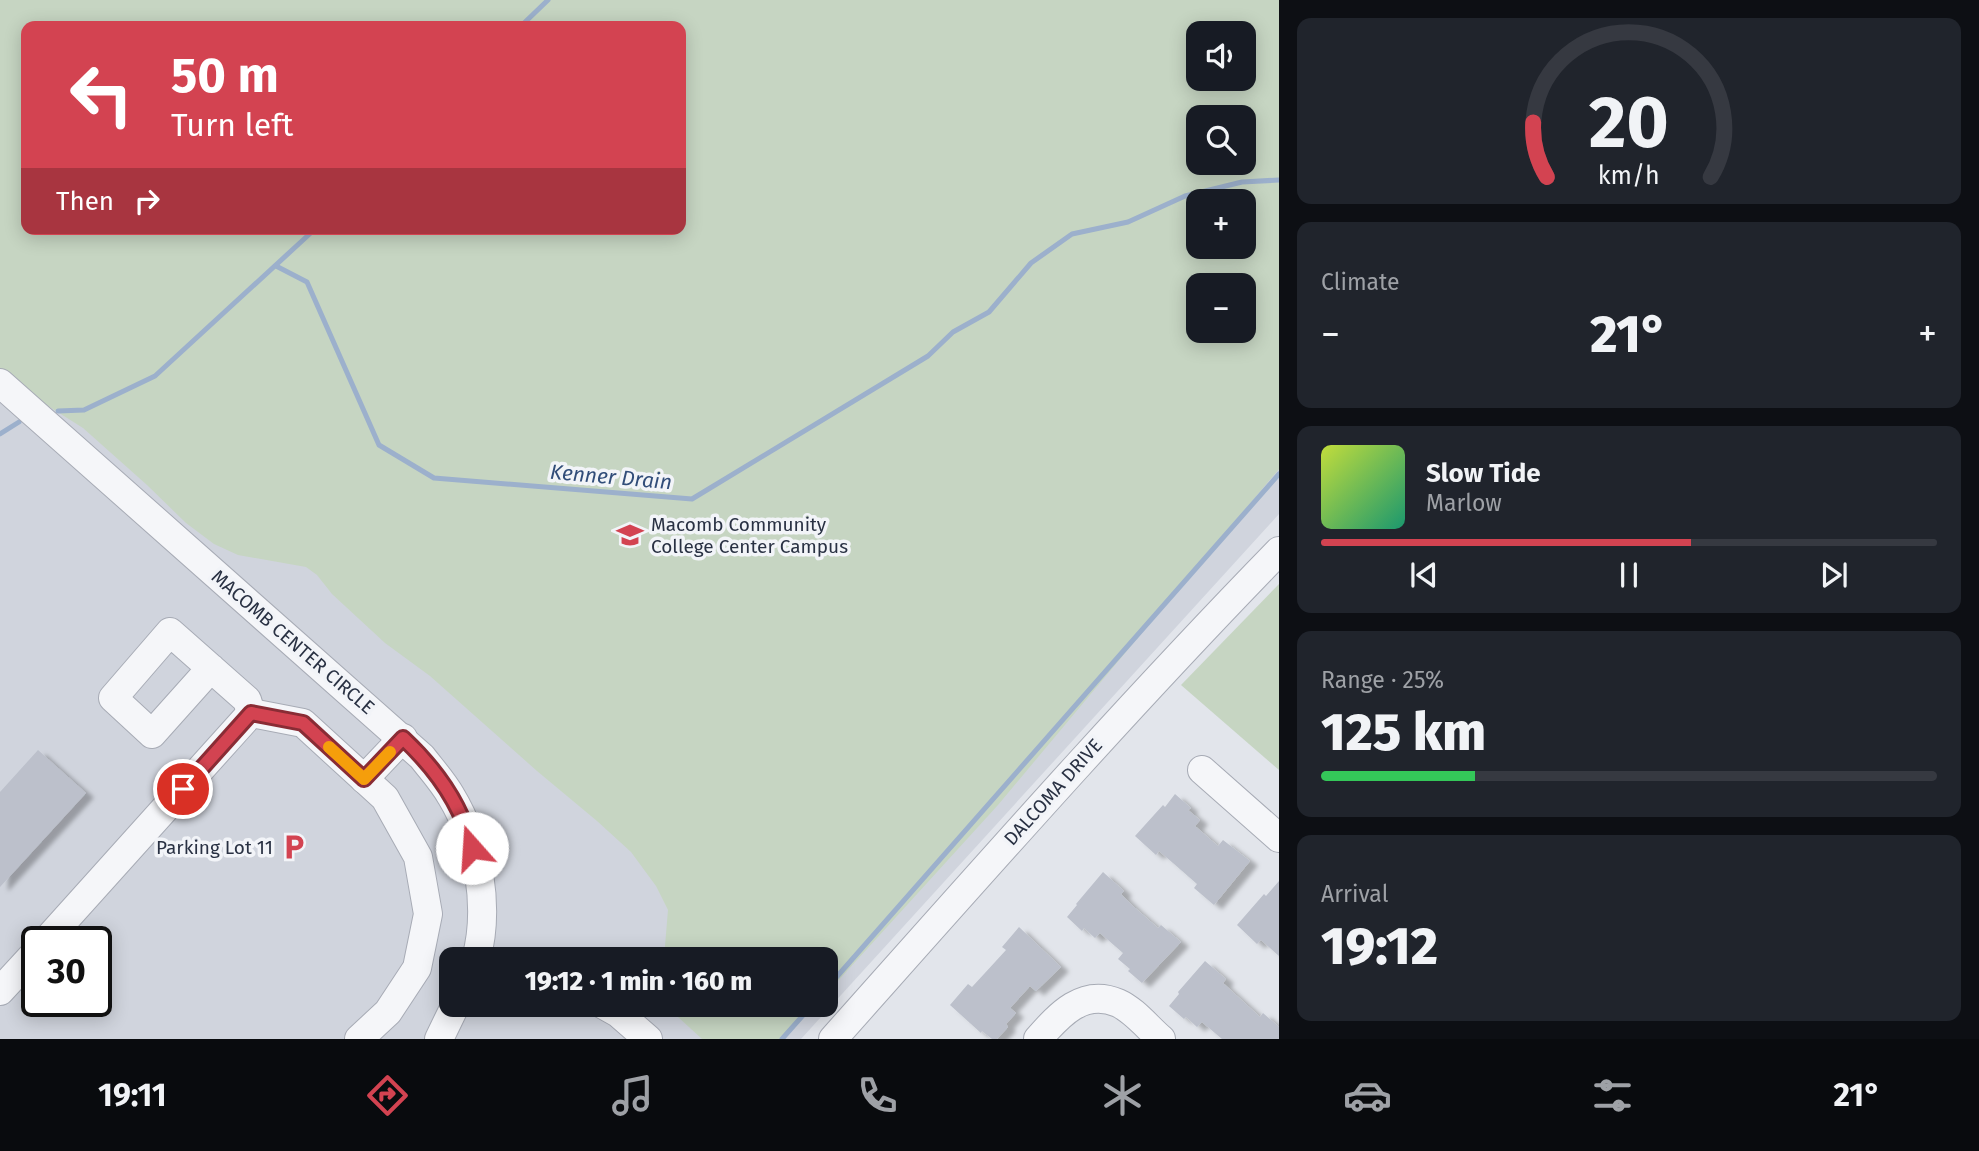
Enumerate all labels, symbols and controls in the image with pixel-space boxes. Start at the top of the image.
map controls [1186,21,1256,343]
button: sound [1186,21,1256,91]
text: 50 m [171,46,279,105]
icon: left [56,49,147,140]
text: 20 [1589,79,1669,166]
button: search [1186,105,1256,175]
text: Turn left [171,106,293,144]
text: km/h [1598,161,1660,191]
icon: right [128,182,166,220]
text: Then [56,186,114,217]
button: + [1186,189,1256,259]
text: Climate [1321,268,1400,296]
button: − [1186,273,1256,343]
text: 21° [1590,303,1668,366]
text: − [1321,311,1340,357]
text: + [1918,311,1937,357]
text: Slow Tide [1426,458,1541,489]
water label: Kenner Drain [549,459,673,495]
text: Marlow [1426,489,1502,517]
place label: Macomb Community College Center Campus [651,513,848,558]
school or university icon: Macomb Community College Center Campus [615,520,645,550]
icon: previous [1405,556,1443,594]
icon: pause [1610,556,1648,594]
icon: next [1815,556,1853,594]
street label: MACOMB CENTER CIRCLE [207,565,379,719]
text: Range · 25% [1321,666,1444,694]
text: 125 km [1321,701,1486,764]
street label: DALCOMA DRIVE [999,734,1107,850]
pin [153,759,213,819]
icon: arrive [164,770,202,808]
position arrow [435,811,509,885]
parking icon: Parking Lot 11 [279,832,309,862]
place label: Parking Lot 11 [156,836,273,859]
text: Arrival [1321,880,1388,908]
text: 19:12 [1321,915,1438,978]
speed limit sign: 30 [21,926,112,1017]
text: 19:12 · 1 min · 160 m [525,966,752,997]
icon: directions [363,1071,412,1120]
icon: music [608,1071,657,1120]
icon: phone [853,1071,902,1120]
icon: climate [1098,1071,1147,1120]
icon: car [1343,1071,1392,1120]
icon: filters [1588,1071,1637,1120]
text: 19:11 [98,1076,167,1114]
text: 21° [1834,1076,1881,1114]

